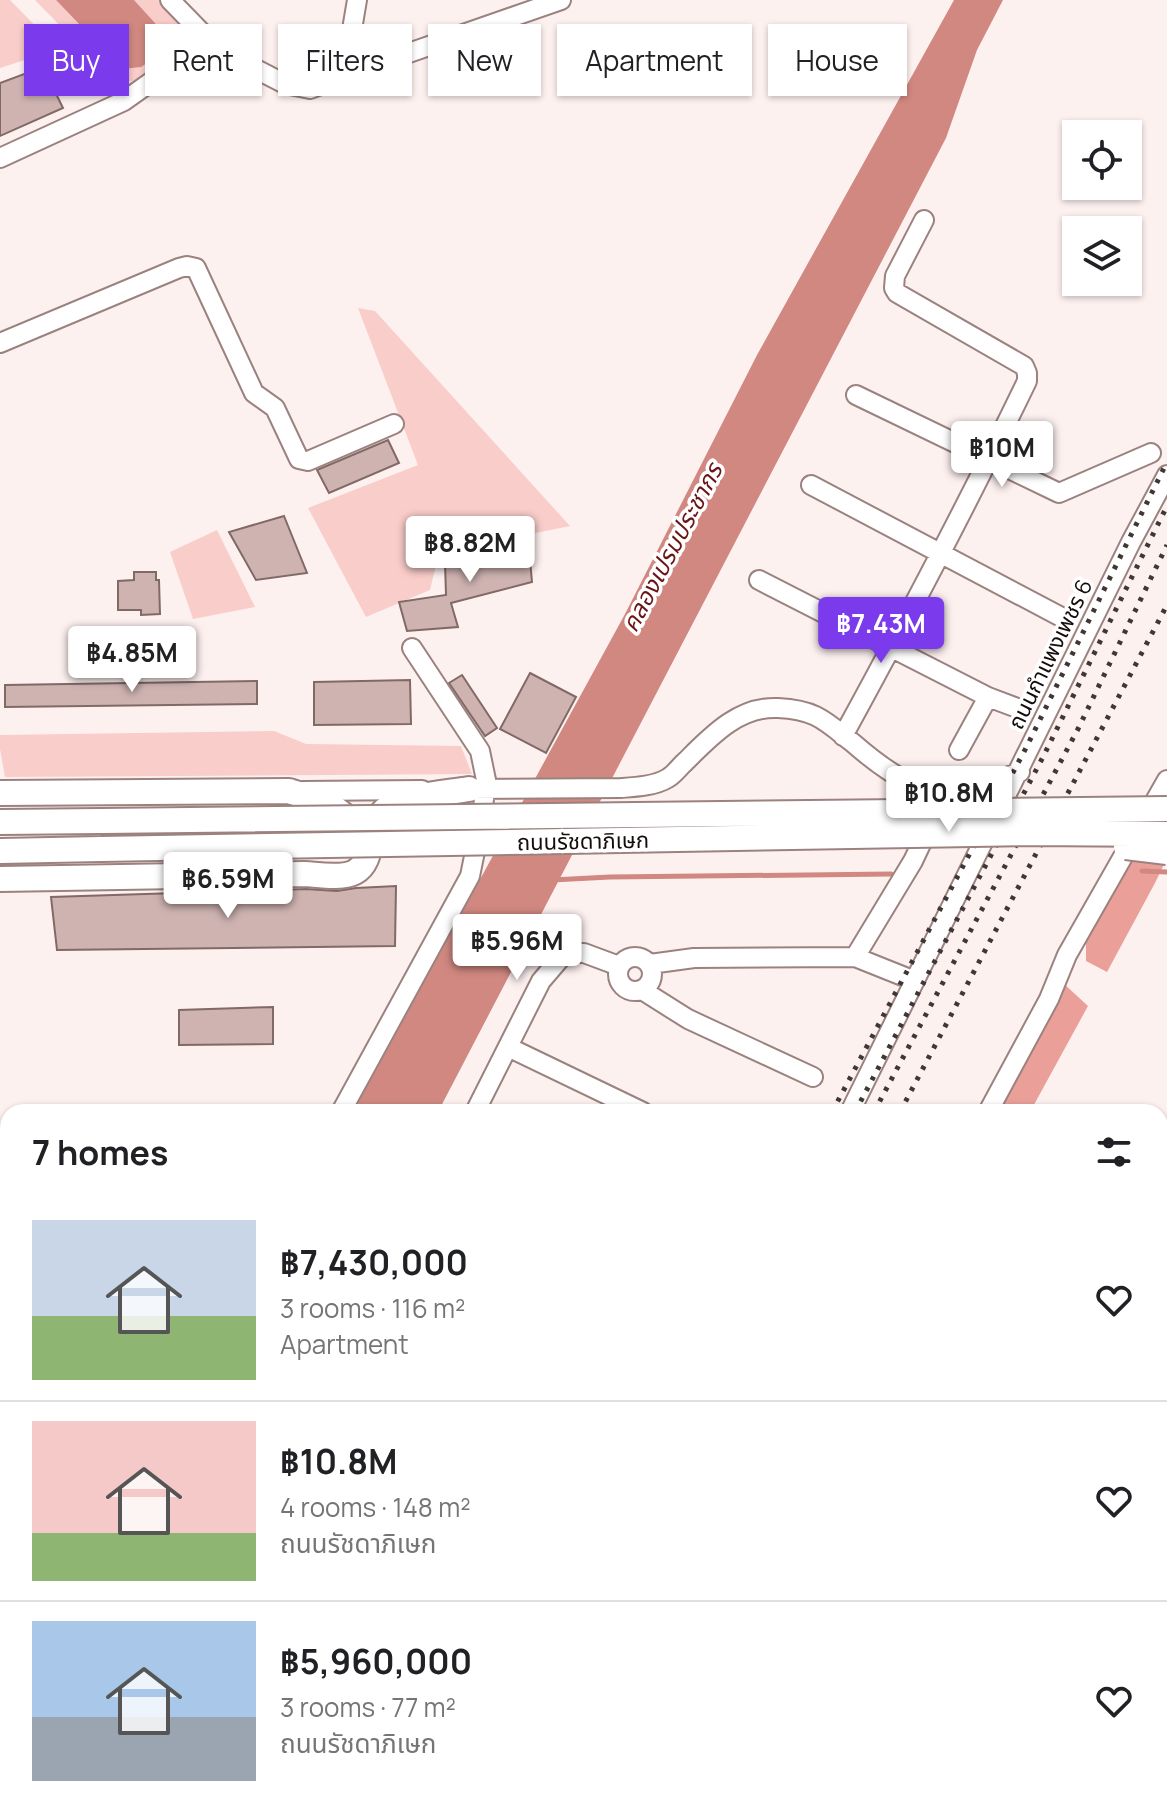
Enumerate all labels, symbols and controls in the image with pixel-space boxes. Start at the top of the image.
chip: Buy [24,24,129,96]
chip: Rent [145,24,262,96]
chip: Filters [278,24,412,96]
chip: New [428,24,541,96]
chip: Apartment [557,24,752,96]
chip: House [768,24,907,96]
map controls [1062,120,1142,296]
button: locate [1062,120,1142,200]
button: layers [1062,216,1142,296]
pin: ฿10M [955,421,1049,489]
text: ฿10M [969,429,1035,465]
water label: คลองเปรมประชากร [613,455,730,637]
pin: ฿8.82M [405,516,535,584]
text: ฿8.82M [424,524,516,560]
street label: ถนนกำแพงเพชร 6 [1001,574,1099,734]
pin: ฿7.43M [816,597,946,665]
text: ฿7.43M [836,605,926,641]
pin: ฿4.85M [67,626,197,694]
text: ฿4.85M [86,634,178,670]
pin: ฿10.8M [884,766,1014,834]
text: ฿10.8M [904,774,994,810]
street label: ถนนรัชดาภิเษก [517,825,649,857]
pin: ฿6.59M [163,852,293,920]
text: ฿6.59M [182,860,274,896]
pin: ฿5.96M [452,914,582,982]
text: ฿5.96M [471,922,563,958]
text: 7 homes [32,1129,168,1175]
icon: filters [1092,1130,1136,1174]
text: ฿7,430,000 [280,1239,468,1285]
icon: home [96,1252,192,1348]
icon: heart [1092,1278,1136,1322]
text: 3 rooms · 116 m² [280,1290,466,1326]
text: Apartment [280,1326,409,1362]
text: ฿10.8M [280,1438,397,1484]
icon: home [96,1453,192,1549]
icon: heart [1092,1479,1136,1523]
text: 4 rooms · 148 m² [280,1489,471,1525]
text: ถนนรัชดาภิเษก [280,1525,436,1561]
text: ฿5,960,000 [280,1638,472,1684]
icon: home [96,1653,192,1749]
icon: heart [1092,1679,1136,1723]
text: 3 rooms · 77 m² [280,1689,456,1725]
text: ถนนรัชดาภิเษก [280,1725,436,1761]

